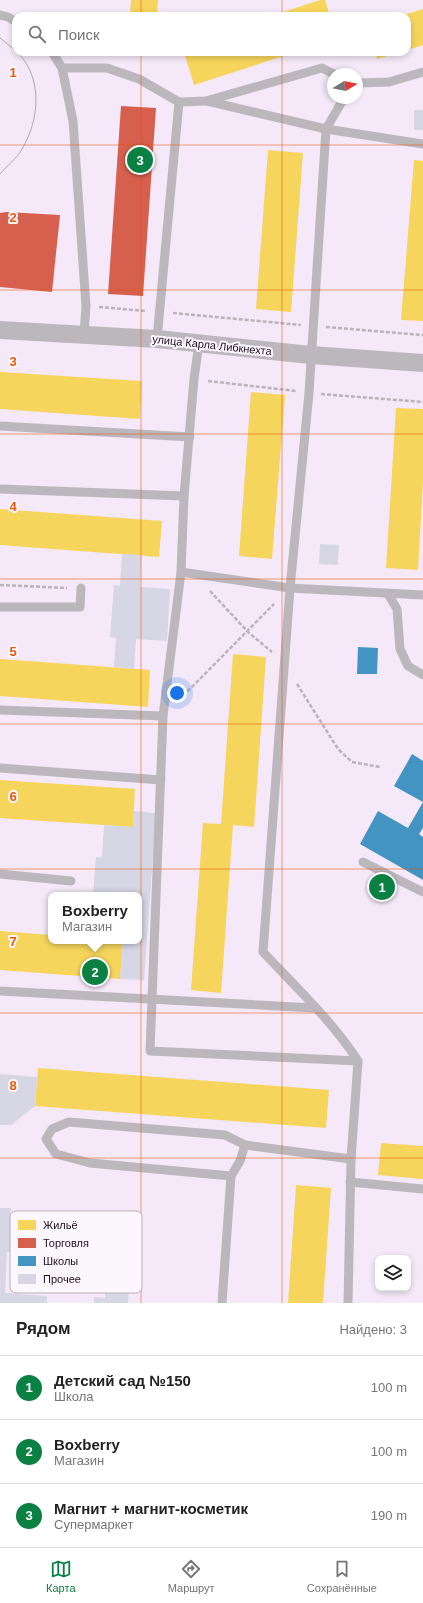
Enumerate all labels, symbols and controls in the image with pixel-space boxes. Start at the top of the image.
search box [12,12,411,56]
icon: search [26,23,48,45]
text: Поиск [58,26,100,43]
text: 1 [9,65,17,80]
north arrow [327,68,363,104]
pin: 3 [127,145,153,175]
text: 2 [9,210,17,225]
street label: улица Карла Либкнехта [152,333,273,357]
text: 3 [9,354,17,369]
text: 4 [9,499,17,514]
text: 5 [9,644,17,659]
your location [167,683,187,703]
text: 6 [9,789,17,804]
pin: 1 [369,872,395,902]
popup [48,892,142,944]
text: Boxberry [62,902,128,919]
text: Магазин [62,919,112,934]
text: 7 [9,934,17,949]
pin: 2 [82,957,108,987]
text: 8 [9,1078,17,1093]
legend [10,1211,142,1293]
text: Жильё [43,1219,78,1231]
text: Торговля [43,1237,89,1249]
text: Школы [43,1255,78,1267]
map controls [375,1255,411,1291]
button: layers [375,1255,411,1291]
text: Прочее [43,1273,81,1285]
text: Рядом [16,1319,71,1338]
text: Найдено: 3 [339,1322,407,1337]
text: Детский сад №150 [54,1372,191,1389]
text: 1 [25,1380,33,1395]
text: 100 m [371,1380,407,1395]
text: Школа [54,1389,94,1404]
text: Boxberry [54,1436,120,1453]
text: 2 [25,1444,33,1459]
text: 100 m [371,1444,407,1459]
text: Магазин [54,1453,104,1468]
text: Магнит + магнит-косметик [54,1500,248,1517]
text: 3 [25,1508,33,1523]
text: 190 m [371,1508,407,1523]
text: Супермаркет [54,1517,133,1532]
tab: Карта [46,1558,76,1594]
tab: Маршрут [168,1558,215,1594]
tab: Сохранённые [307,1558,377,1594]

